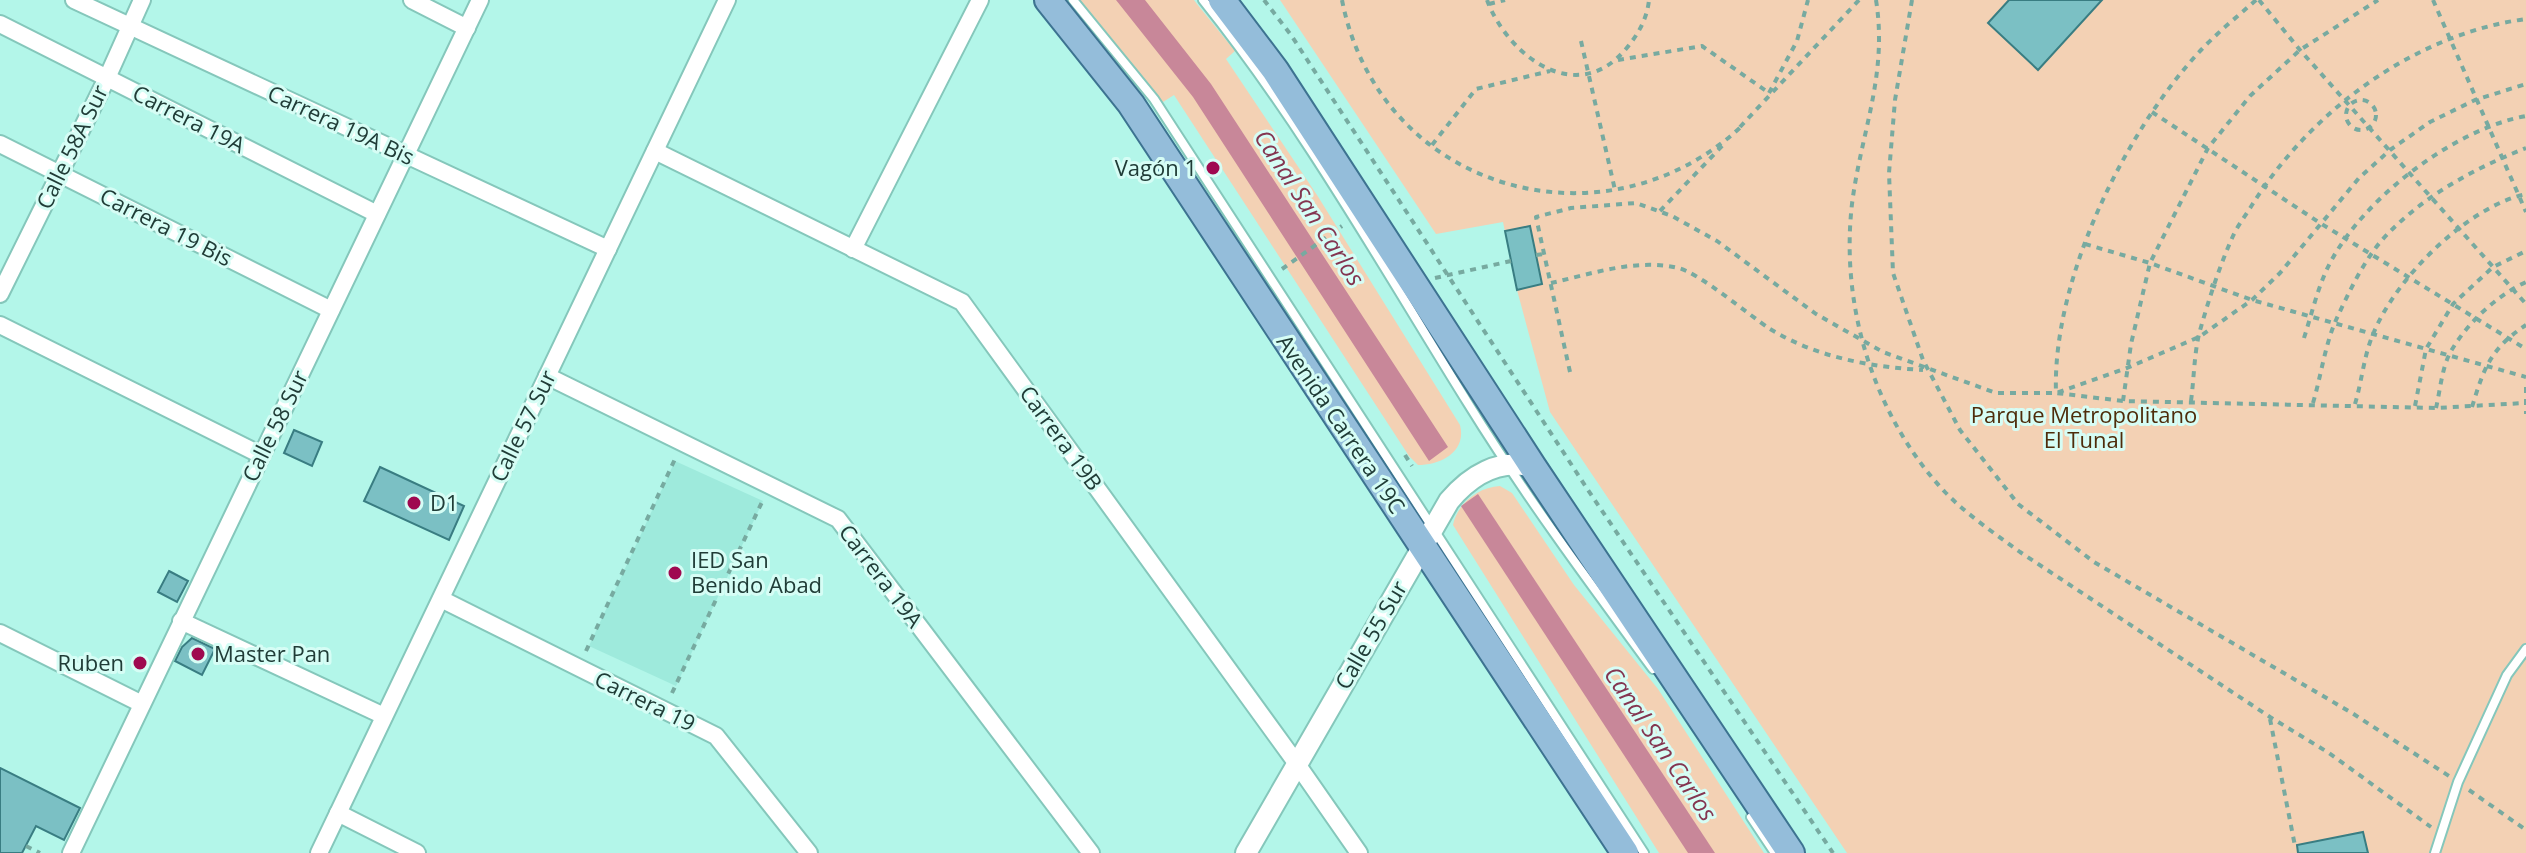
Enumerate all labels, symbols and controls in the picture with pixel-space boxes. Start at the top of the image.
street label: Carrera 19A [128,77,251,159]
street label: Carrera 19A Bis [263,77,420,171]
street label: Calle 58A Sur [28,79,114,214]
water label: Canal San Carlos [1247,123,1373,292]
place label: Vagón 1 [1115,152,1197,182]
marker: Vagón 1 [1204,159,1222,177]
street label: Carrera 19 Bis [95,180,238,272]
street label: Avenida Carrera 19C [1271,328,1413,519]
street label: Calle 58 Sur [234,365,314,486]
street label: Calle 57 Sur [482,365,562,486]
street label: Carrera 19B [1014,379,1110,496]
park label: Parque Metropolitano El Tunal [1971,399,2197,454]
place label: D1 [430,487,459,517]
marker: D1 [405,494,423,512]
street label: Carrera 19A [833,517,931,633]
place label: IED San Benido Abad [691,544,822,599]
marker: IED San Benido Abad [666,564,684,582]
street label: Calle 55 Sur [1327,575,1413,694]
place label: Master Pan [214,638,330,668]
marker: Master Pan [189,645,207,663]
place label: Ruben [58,647,124,677]
marker: Ruben [131,654,149,672]
water label: Canal San Carlos [1597,659,1725,827]
street label: Carrera 19 [590,663,701,737]

